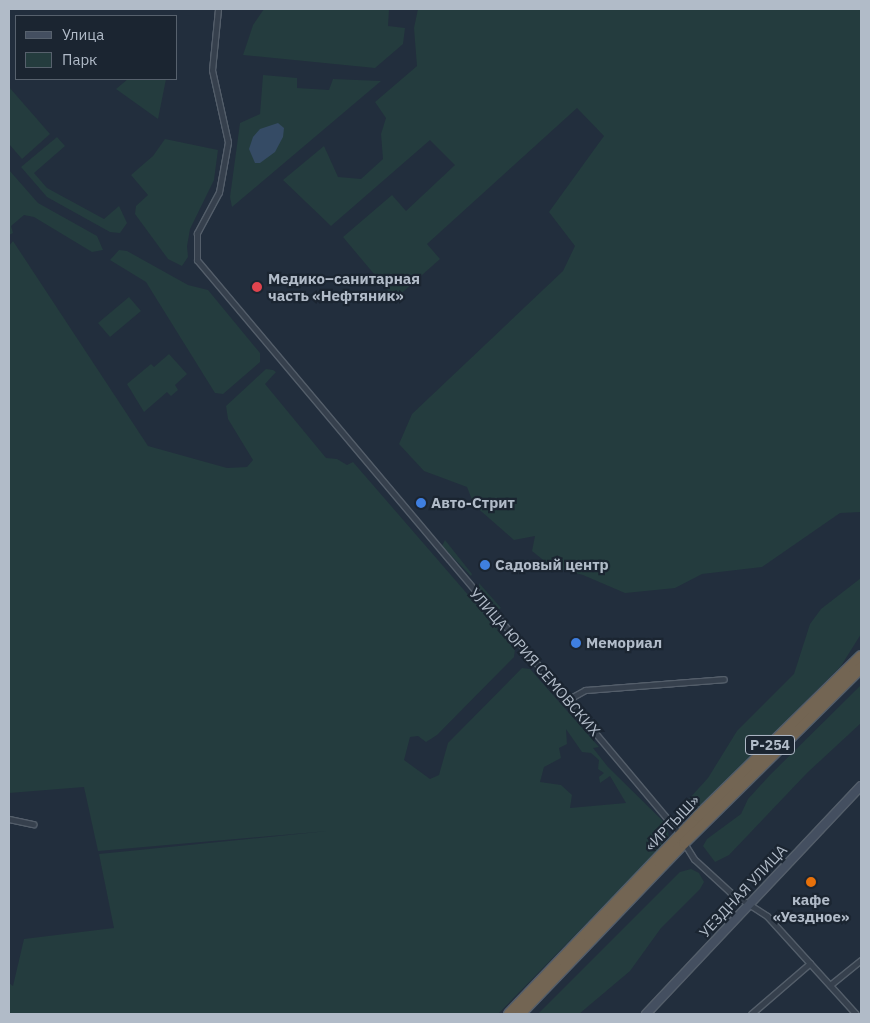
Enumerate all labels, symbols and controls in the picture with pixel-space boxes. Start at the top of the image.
legend [15,15,178,80]
text: Улица [62,25,104,44]
text: Парк [62,50,97,69]
place label: Медико–санитарная часть «Нефтяник» [268,269,420,304]
marker: Медико–санитарная часть «Нефтяник» [250,280,264,294]
place label: Авто-Стрит [431,494,515,512]
marker: Авто-Стрит [415,497,427,509]
place label: Садовый центр [495,556,609,574]
marker: Садовый центр [479,559,491,571]
street label: УЛИЦА ЮРИЯ СЕМОВСКИХ [466,584,604,740]
place label: Мемориал [586,634,662,652]
marker: Мемориал [570,637,582,649]
road number: Р-254 [744,734,796,756]
street label: «ИРТЫШ» [641,791,703,855]
street label: УЕЗДНАЯ УЛИЦА [695,841,791,941]
marker: кафе «Уездное» [805,876,817,888]
place label: кафе «Уездное» [773,890,849,925]

